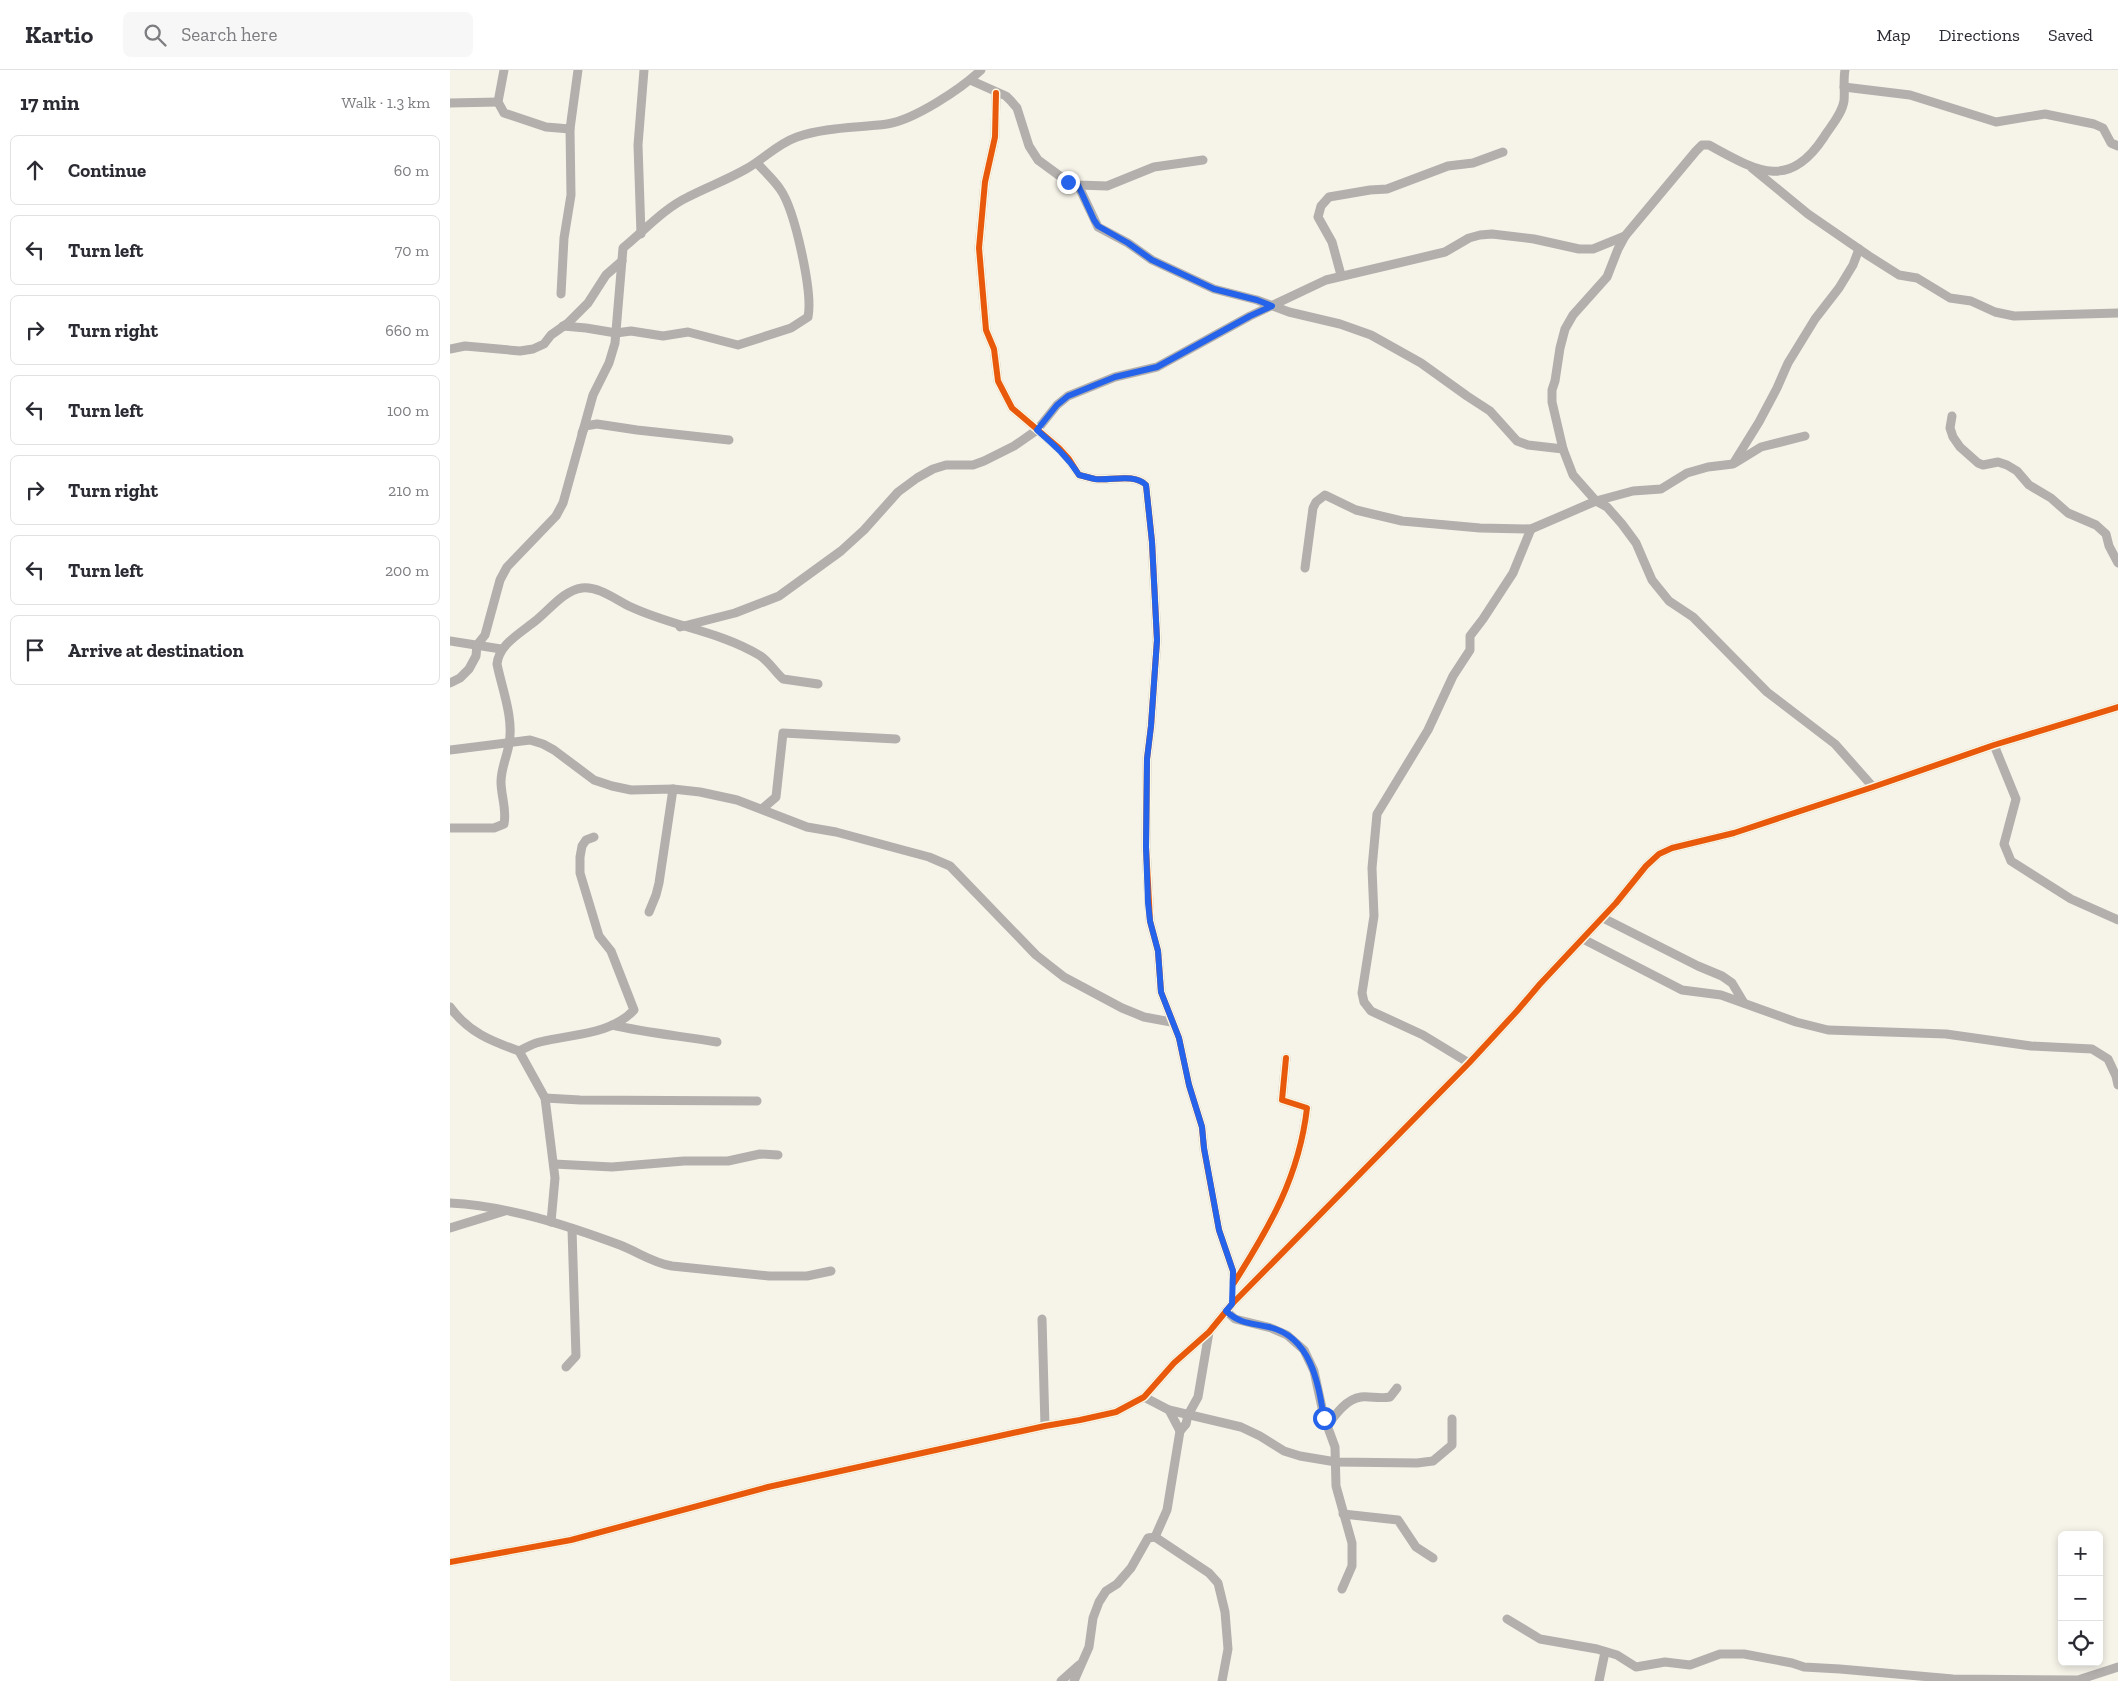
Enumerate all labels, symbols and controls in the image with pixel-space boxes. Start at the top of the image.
search box [123,12,473,57]
text: Kartio [25,20,93,49]
icon: search [141,21,169,49]
text: Search here [181,23,277,46]
text: Map [1876,24,1911,46]
text: Directions [1939,24,2020,46]
text: Saved [2048,24,2093,46]
text: 17 min [20,90,80,115]
text: Walk · 1.3 km [342,93,430,112]
icon: ahead [21,156,49,184]
text: Continue [68,159,146,182]
text: 60 m [394,161,429,180]
route end [1057,171,1080,194]
icon: left [21,236,49,264]
text: Turn left [68,239,143,262]
text: 70 m [395,241,429,260]
icon: right [21,316,49,344]
text: Turn right [68,319,158,342]
text: 660 m [385,321,429,340]
icon: left [21,396,49,424]
text: Turn left [68,399,143,422]
text: 100 m [387,401,429,420]
icon: right [21,476,49,504]
text: Turn right [68,479,158,502]
text: 210 m [388,481,429,500]
icon: left [21,556,49,584]
text: Turn left [68,559,143,582]
text: 200 m [385,561,429,580]
icon: arrive [21,636,49,664]
text: Arrive at destination [68,639,244,662]
route start [1313,1407,1336,1430]
map controls [2058,1531,2103,1666]
button: + [2058,1531,2103,1576]
button: − [2058,1576,2103,1621]
button: locate [2058,1621,2103,1666]

